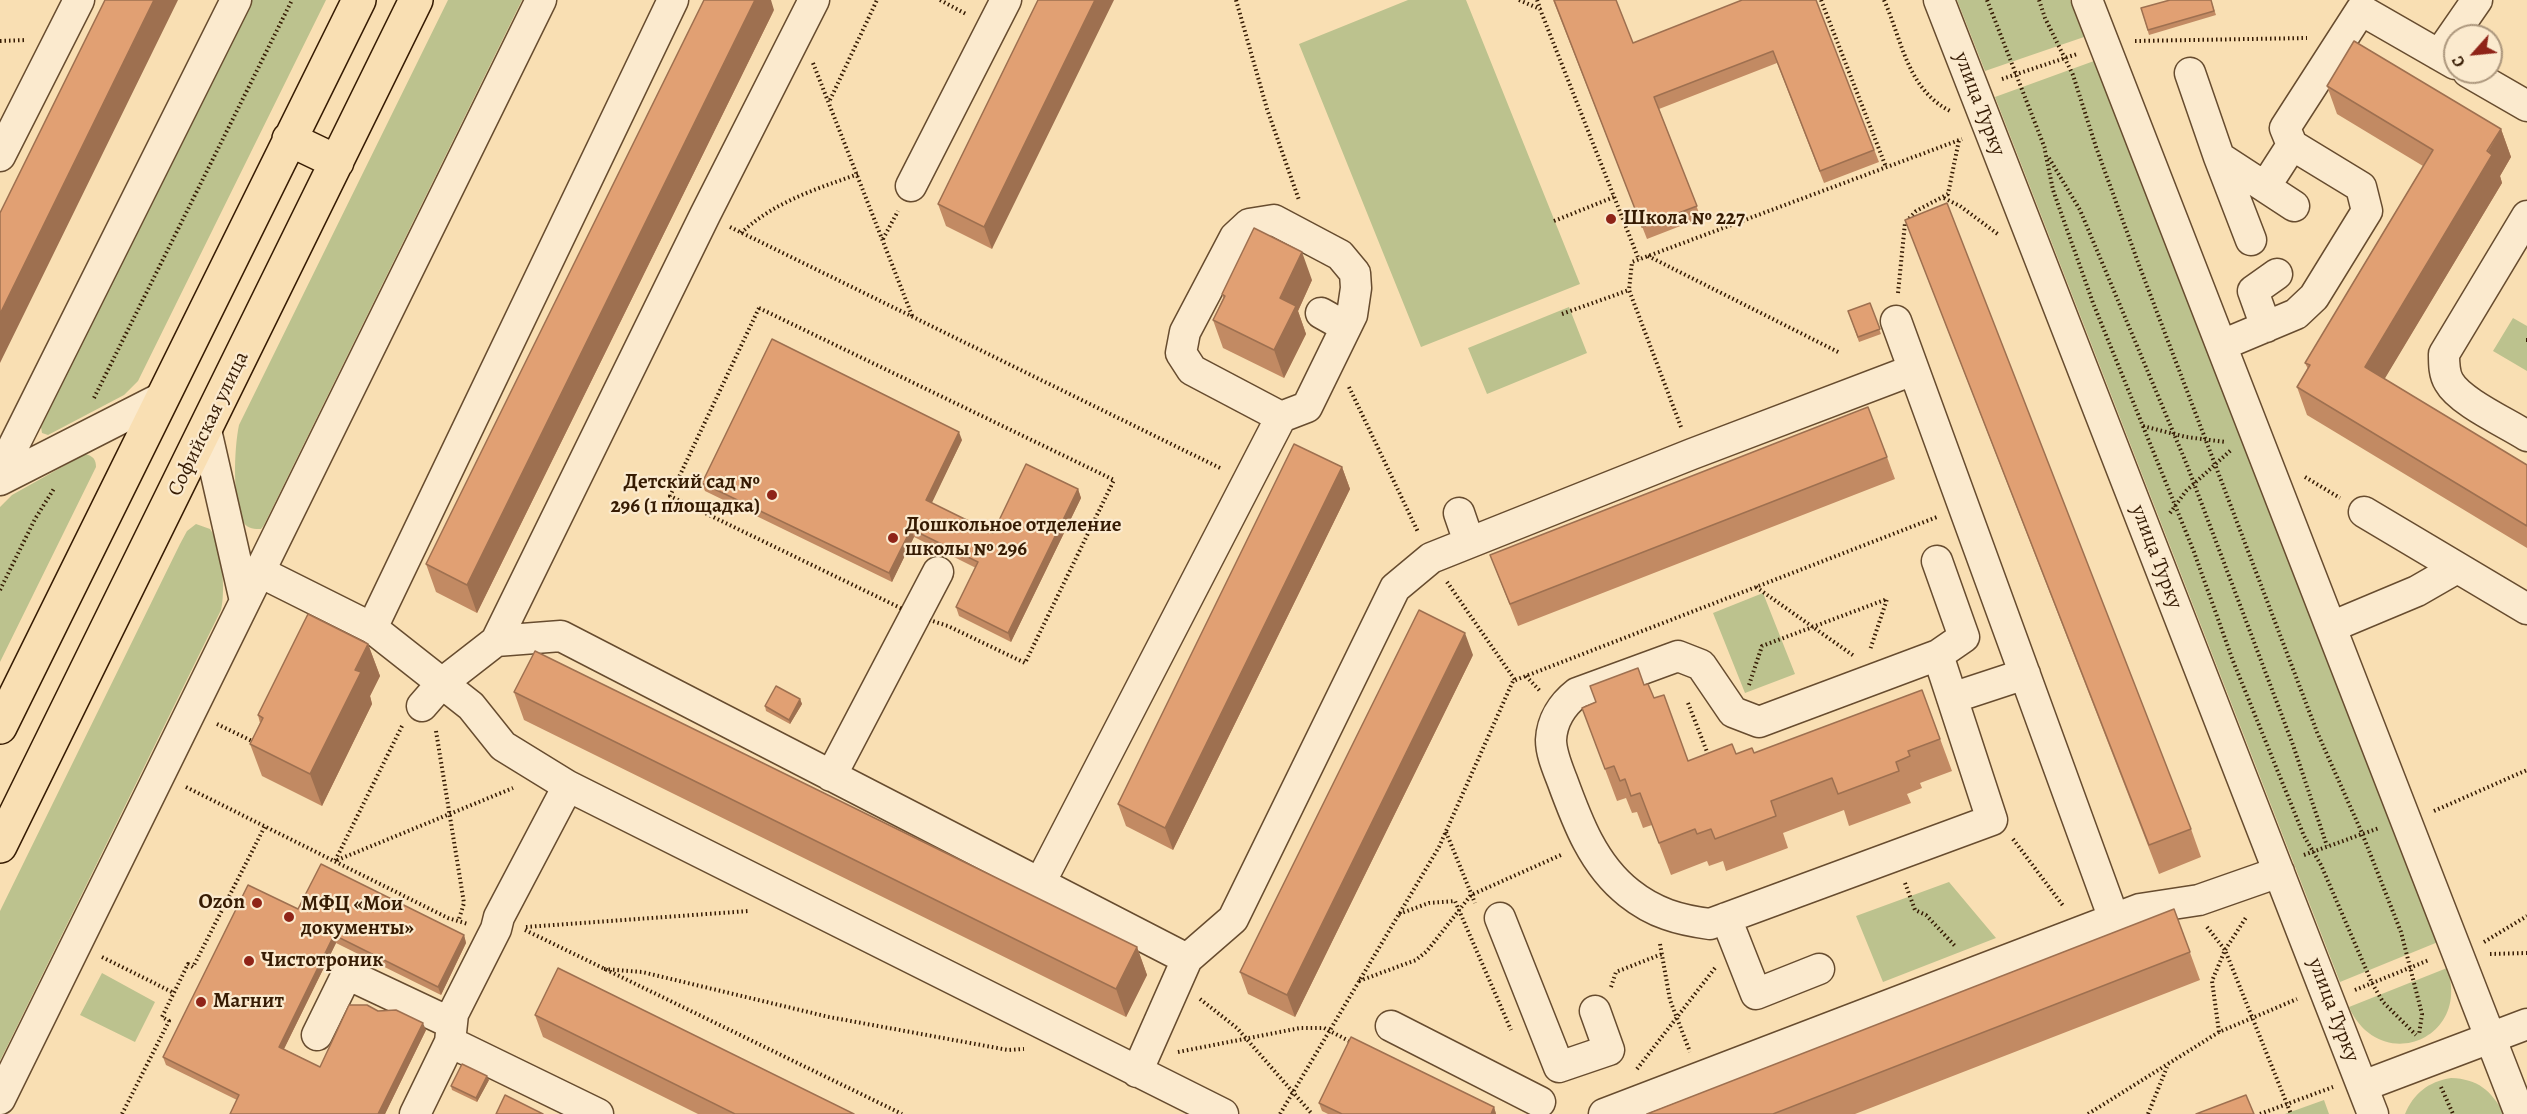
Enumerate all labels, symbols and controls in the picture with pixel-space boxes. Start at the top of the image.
north arrow [2443,24,2503,84]
street label: улица Турку [1948,49,2010,159]
text: С [2447,52,2471,71]
place label: Школа № 227 [1623,206,1745,232]
marker: Школа № 227 [1604,212,1618,226]
street label: Софийская улица [163,348,255,500]
place label: Детский сад № 296 (1 площадка) [610,470,760,520]
marker: Детский сад № 296 (1 площадка) [765,488,779,502]
street label: улица Турку [2125,502,2187,612]
place label: Дошкольное отделение школы № 296 [905,513,1122,563]
marker: Дошкольное отделение школы № 296 [886,531,900,545]
place label: Ozon [199,890,245,916]
place label: МФЦ «Мои документы» [301,892,414,942]
marker: Ozon [250,896,264,910]
marker: МФЦ «Мои документы» [282,910,296,924]
place label: Чистотроник [261,948,384,974]
marker: Чистотроник [242,954,256,968]
street label: улица Турку [2302,955,2364,1065]
place label: Магнит [213,989,284,1015]
marker: Магнит [194,995,208,1009]

